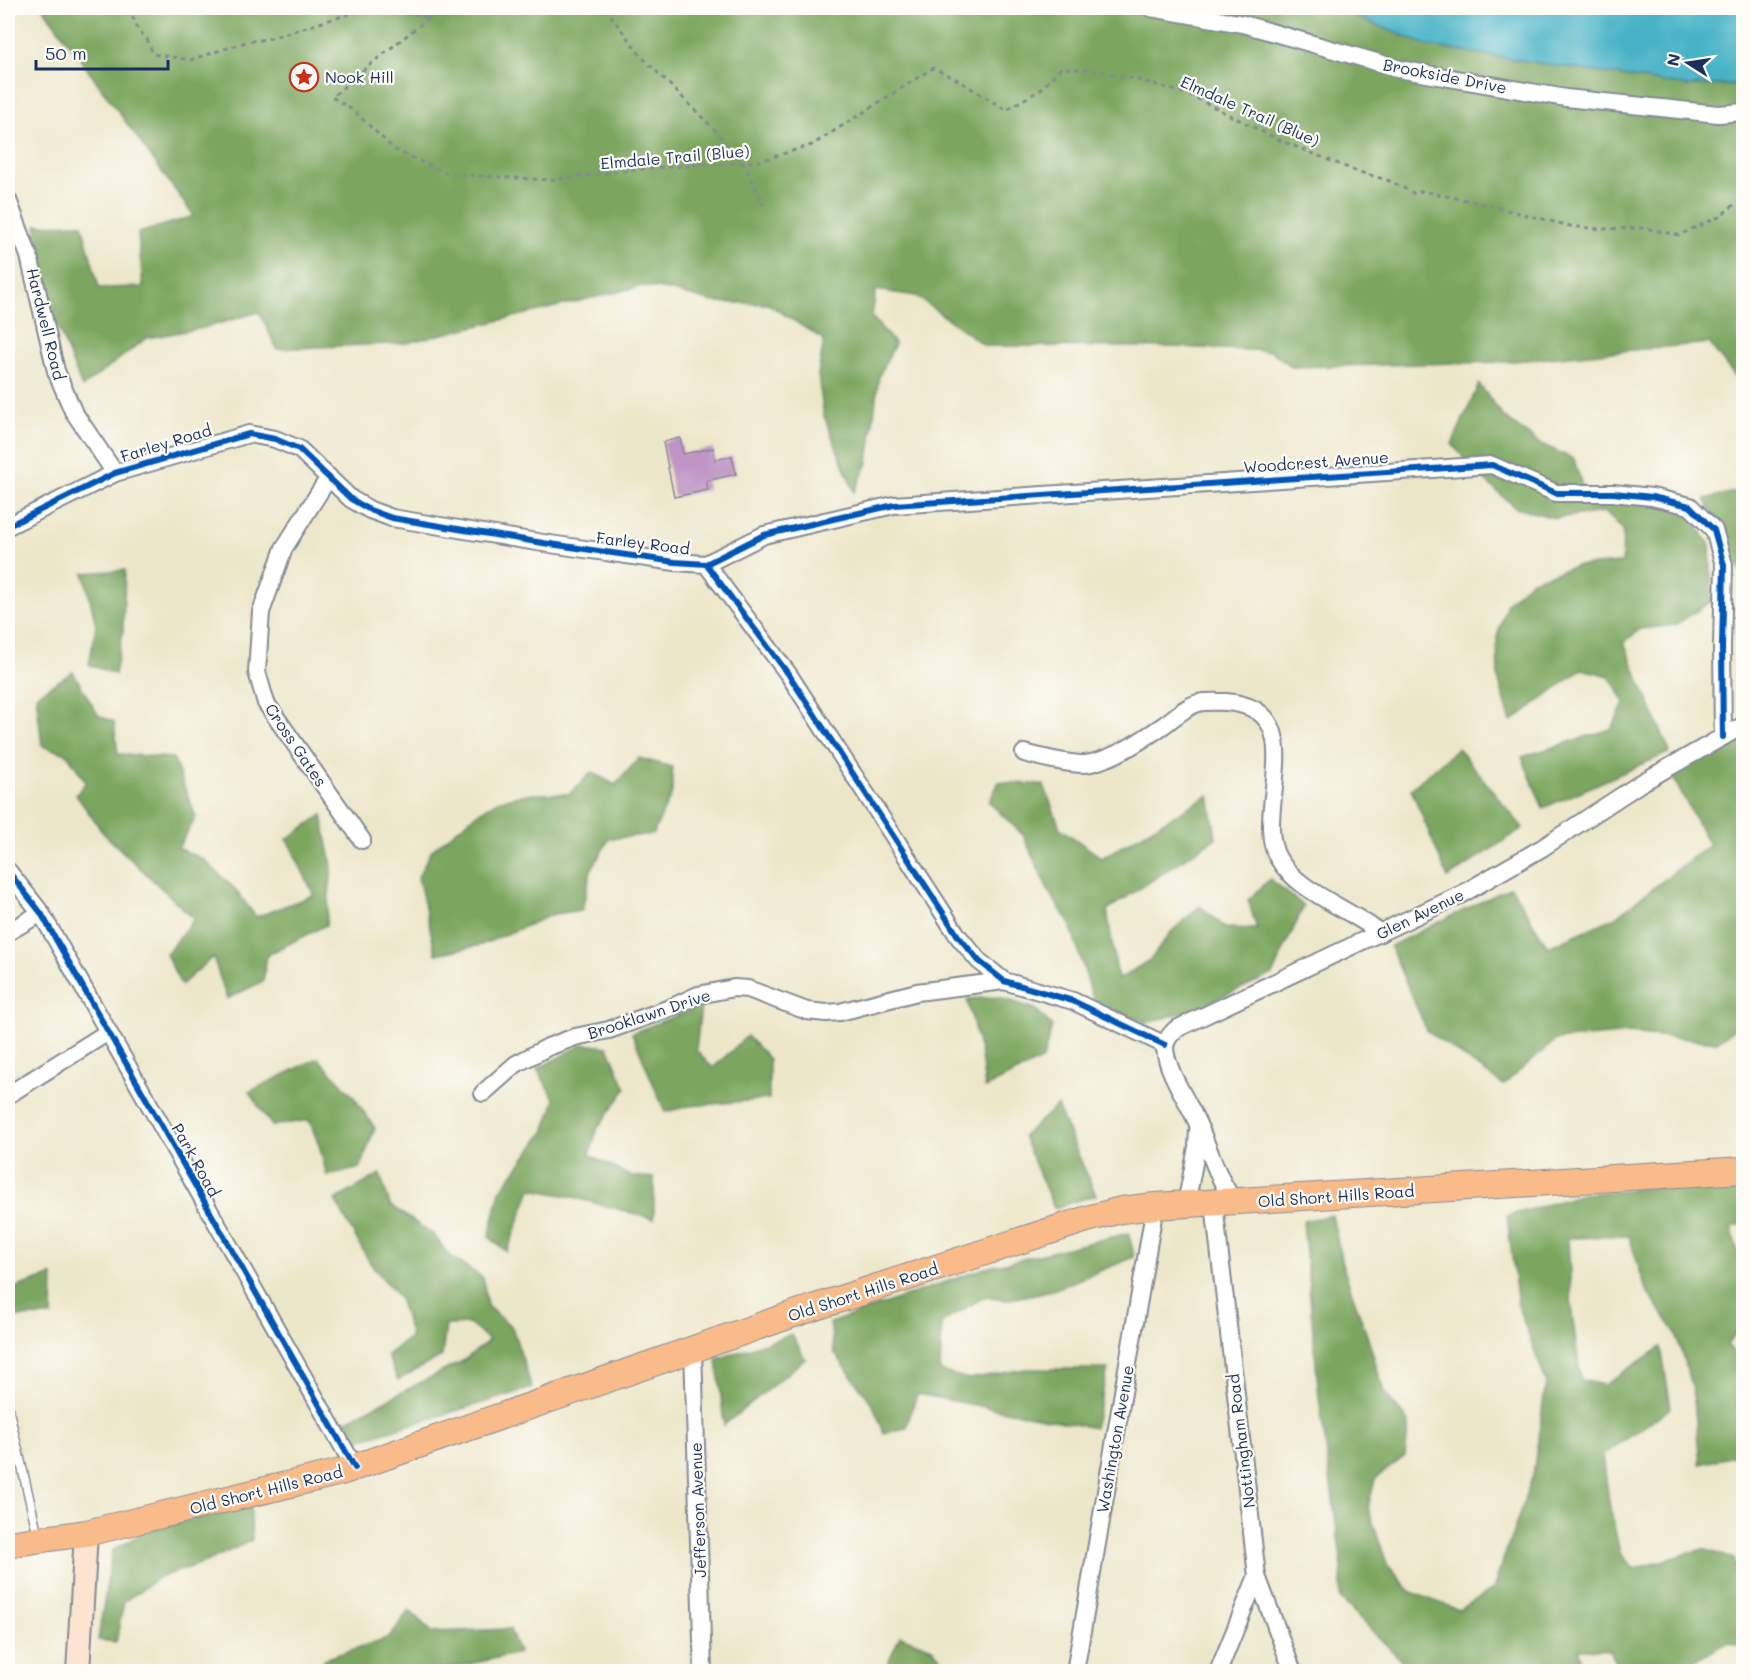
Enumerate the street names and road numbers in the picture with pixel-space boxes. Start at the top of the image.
street label: Brookside Drive [1381,53,1509,98]
street label: Elmdale Trail (Blue) [1178,71,1323,151]
street label: Elmdale Trail (Blue) [600,140,750,173]
street label: Hardwell Road [22,266,71,382]
street label: Farley Road [118,419,214,466]
street label: Woodcrest Avenue [1243,446,1389,477]
street label: Farley Road [595,526,691,559]
street label: Cross Gates [261,699,332,790]
street label: Glen Avenue [1372,883,1467,944]
street label: Brooklawn Drive [585,984,713,1043]
street label: Park Road [168,1119,225,1200]
street label: Old Short Hills Road [1257,1180,1415,1211]
street label: Old Short Hills Road [785,1257,941,1326]
street label: Washington Avenue [1091,1363,1138,1514]
street label: Nottingham Road [1222,1373,1259,1509]
street label: Jefferson Avenue [685,1442,710,1578]
street label: Old Short Hills Road [187,1460,344,1519]

